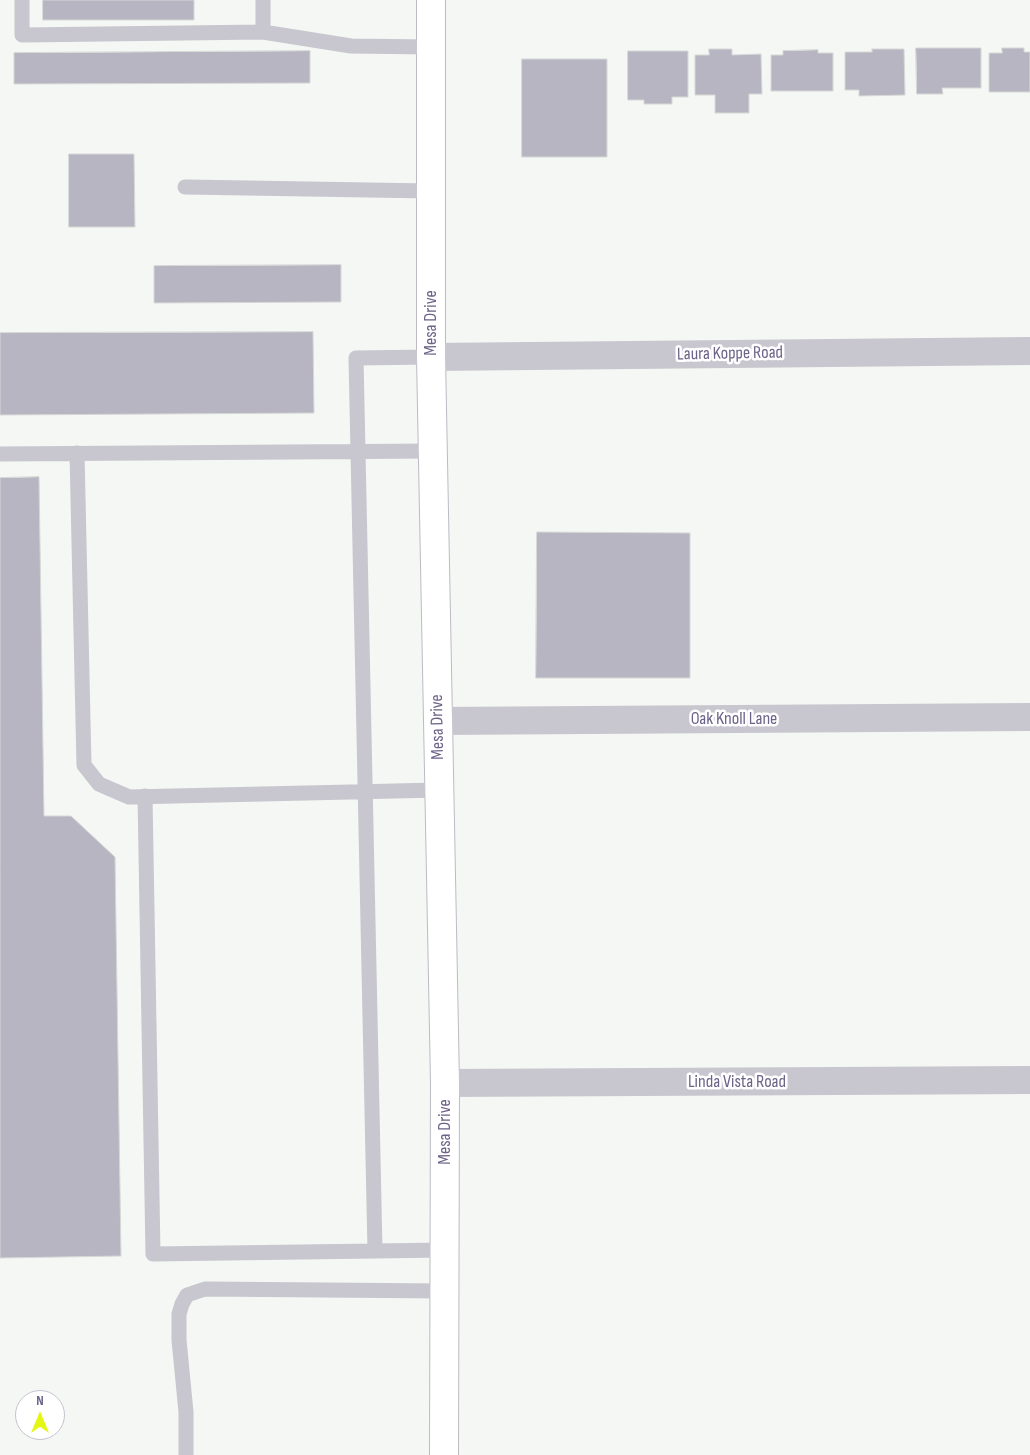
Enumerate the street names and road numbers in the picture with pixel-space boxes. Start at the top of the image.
street label: Mesa Drive [420,290,442,356]
street label: Laura Koppe Road [677,342,783,366]
street label: Mesa Drive [427,694,449,760]
street label: Oak Knoll Lane [691,708,777,730]
street label: Linda Vista Road [688,1071,786,1093]
street label: Mesa Drive [434,1099,456,1165]

